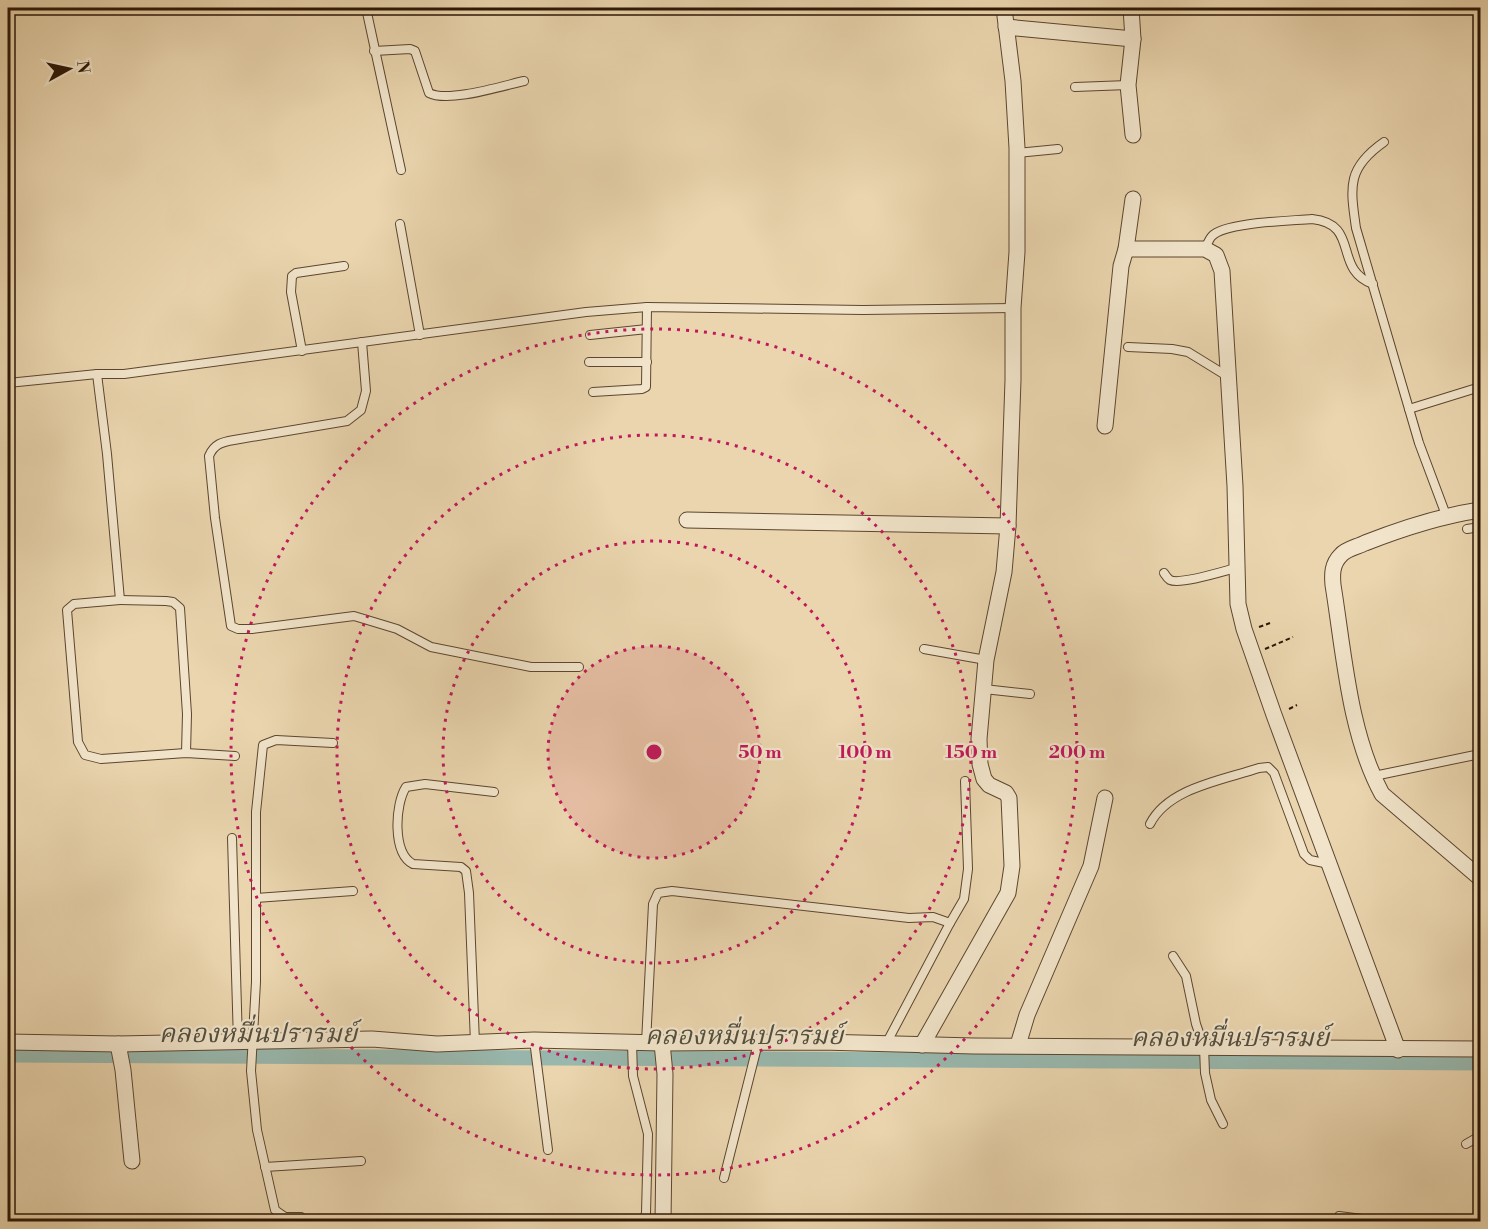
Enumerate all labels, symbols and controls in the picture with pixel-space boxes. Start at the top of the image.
north arrow [39,39,99,99]
text: N [72,59,94,75]
text: 50 m [738,741,782,764]
text: 100 m [838,741,892,764]
text: 150 m [945,741,998,764]
text: 200 m [1049,741,1106,764]
centre of rings [644,742,664,762]
water label: คลองหมื่นปรารมย์ [159,1014,362,1050]
water label: คลองหมื่นปรารมย์ [645,1016,848,1052]
water label: คลองหมื่นปรารมย์ [1131,1018,1334,1054]

